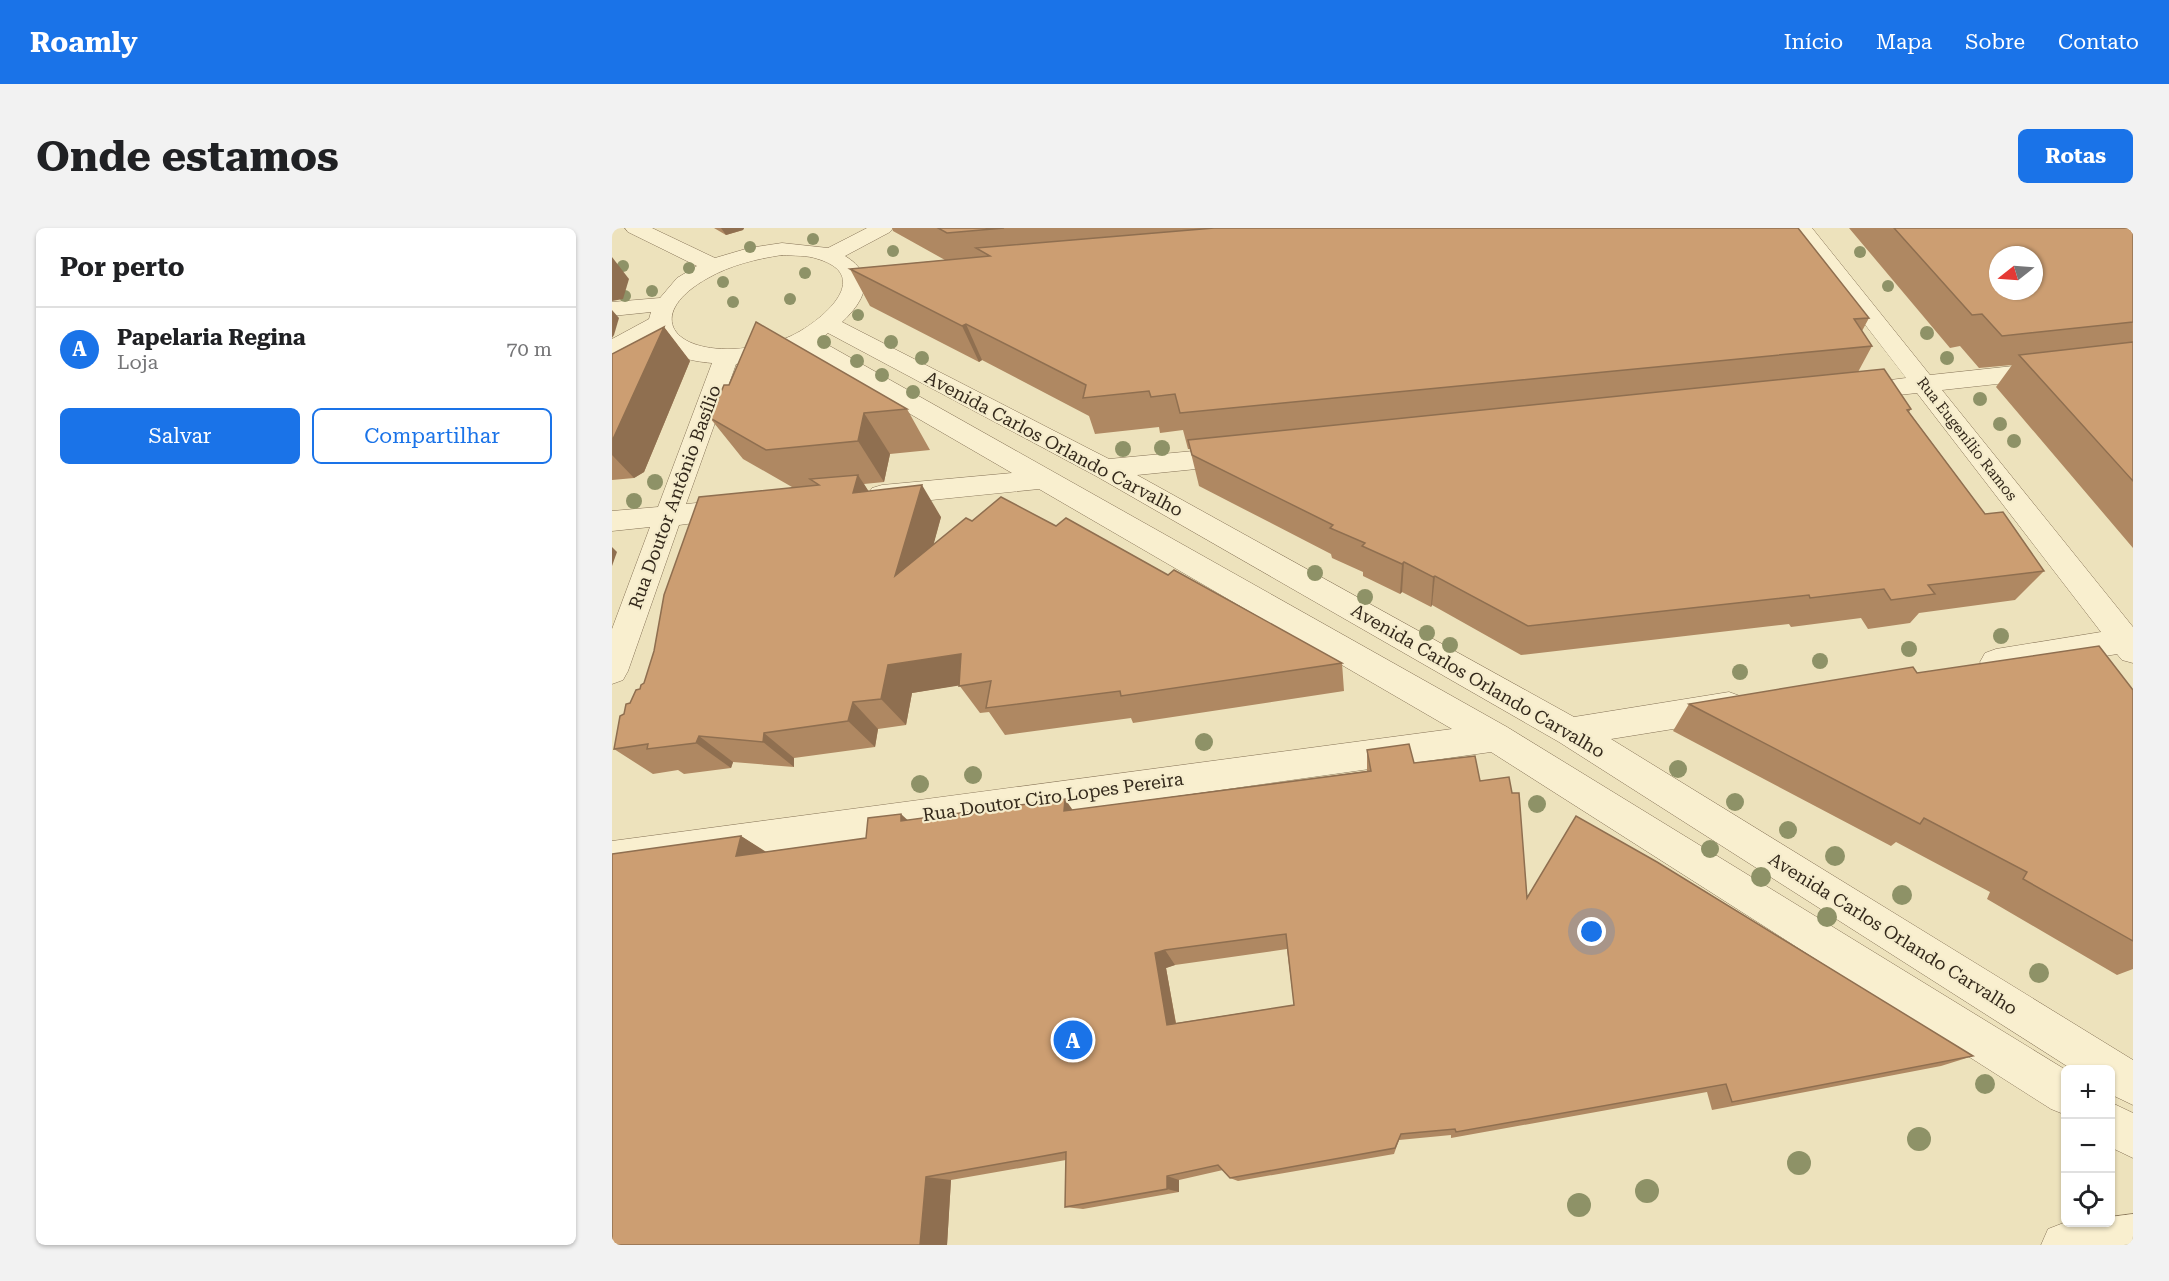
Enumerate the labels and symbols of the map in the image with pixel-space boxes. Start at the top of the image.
north arrow [1989,246,2043,300]
street label: Avenida Carlos Orlando Carvalho [922,366,1187,521]
street label: Rua Eugenílio Ramos [1913,374,2021,504]
street label: Rua Doutor Antônio Basílio [624,382,725,612]
street label: Avenida Carlos Orlando Carvalho [1348,599,1609,762]
street label: Rua Doutor Ciro Lopes Pereira [921,768,1185,825]
street label: Avenida Carlos Orlando Carvalho [1765,848,2021,1019]
your location [1577,917,1606,946]
pin: A [1054,1018,1092,1062]

